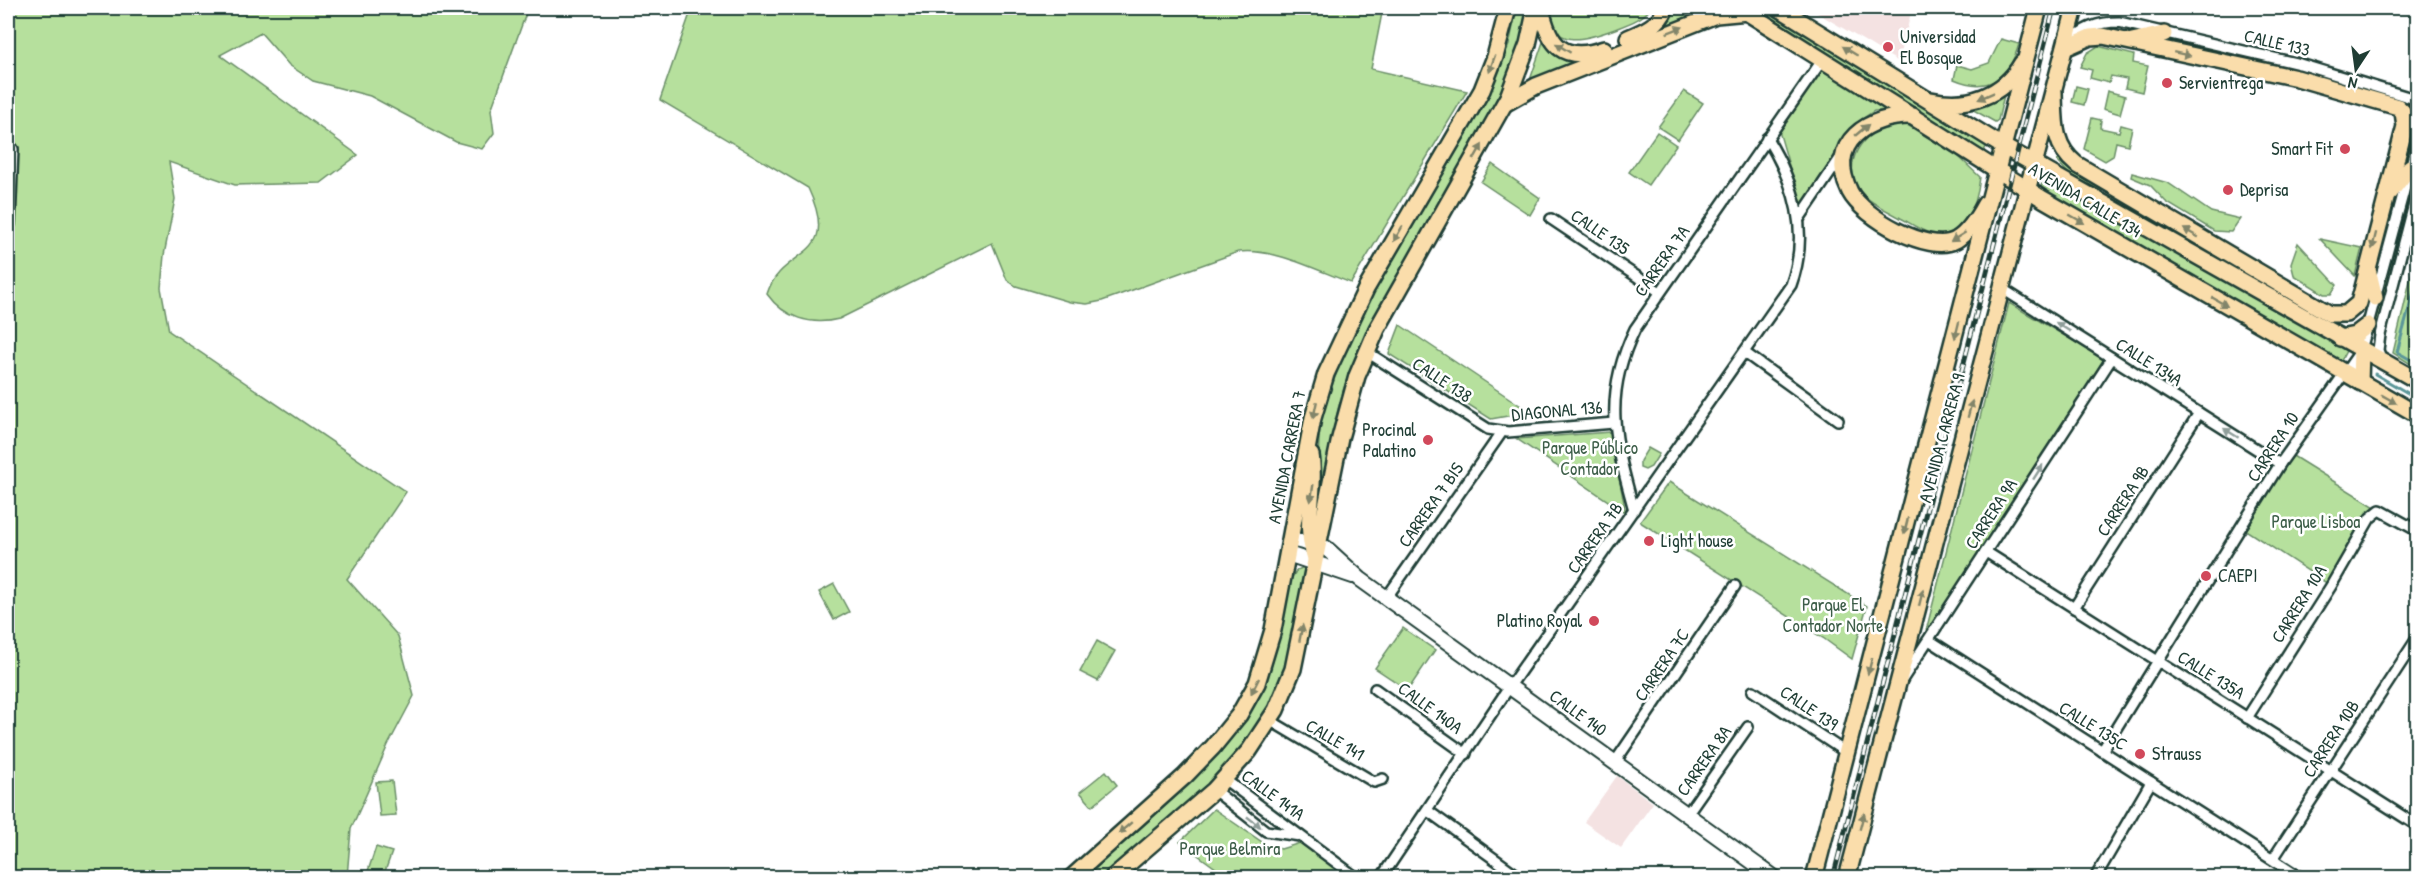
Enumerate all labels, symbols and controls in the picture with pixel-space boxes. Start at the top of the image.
street label: CALLE 133 [2242,23,2312,62]
place label: Universidad El Bosque [1900,24,1975,70]
one-way arrow [1666,25,1684,35]
north arrow [2326,39,2386,99]
marker: Universidad El Bosque [1881,40,1895,54]
one-way arrow [1554,43,1571,54]
one-way arrow [1841,46,1858,57]
one-way arrow [2173,49,2191,59]
one-way arrow [1487,55,1497,73]
place label: Servientrega [2179,70,2263,95]
text: N [2346,72,2359,95]
marker: Servientrega [2160,76,2174,90]
one-way arrow [1977,91,1994,100]
one-way arrow [1854,123,1869,137]
place label: Smart Fit [2271,136,2334,161]
marker: Smart Fit [2338,142,2352,156]
one-way arrow [1473,143,1483,160]
street label: AVENIDA CALLE 134 [2024,156,2147,243]
place label: Deprisa [2240,177,2288,202]
marker: Deprisa [2221,183,2235,197]
street label: CALLE 135 [1566,203,1635,261]
one-way arrow [2069,214,2086,224]
street label: CARRERA 7A [1628,220,1695,301]
one-way arrow [1392,226,1403,242]
one-way arrow [2182,228,2199,238]
one-way arrow [1950,231,1966,243]
one-way arrow [2369,232,2379,250]
one-way arrow [2212,297,2229,307]
one-way arrow [1952,321,1961,339]
one-way arrow [2055,322,2071,333]
street label: CALLE 134A [2111,331,2188,392]
street label: CALLE 138 [1408,351,1477,408]
street label: AVENIDA CARRERA 9 [1912,370,1971,505]
street label: AVENIDA CARRERA 7 [1261,388,1312,526]
one-way arrow [2380,393,2397,403]
street label: DIAGONAL 136 [1510,394,1603,427]
one-way arrow [1310,400,1319,419]
one-way arrow [1965,400,1975,418]
street label: CARRERA 10 [2241,407,2304,487]
place label: Procinal Palatino [1362,417,1416,463]
one-way arrow [2223,427,2239,438]
marker: Procinal Palatino [1421,433,1435,447]
park label: Parque Público Contador [1542,435,1638,481]
street label: CARRERA 7 BIS [1392,457,1469,552]
street label: CARRERA 9B [2090,460,2155,541]
one-way arrow [2032,465,2044,481]
street label: CARRERA 9A [1958,473,2023,554]
one-way arrow [1308,484,1317,503]
street label: CARRERA 7B [1561,497,1628,579]
park label: Parque Lisboa [2272,509,2360,534]
one-way arrow [1901,517,1911,535]
place label: Light house [1661,528,1734,553]
marker: Light house [1642,534,1656,548]
street label: CARRERA 10A [2265,560,2332,647]
place label: CAEPI [2218,563,2258,588]
marker: CAEPI [2199,569,2213,583]
one-way arrow [1916,589,1926,607]
park label: Parque El Contador Norte [1783,592,1883,638]
place label: Platino Royal [1497,608,1582,633]
marker: Platino Royal [1587,614,1601,628]
one-way arrow [1297,623,1306,642]
street label: CARRERA 7C [1628,623,1695,706]
street label: CALLE 135A [2173,644,2250,705]
one-way arrow [1865,657,1874,675]
street label: CALLE 140A [1393,676,1468,740]
one-way arrow [1251,677,1260,694]
street label: CALLE 139 [1775,679,1844,736]
street label: CALLE 140 [1544,683,1612,742]
street label: CALLE 135C [2054,695,2132,756]
street label: CARRERA 10B [2296,695,2365,782]
street label: CALLE 141 [1301,713,1369,766]
street label: CARRERA 8A [1670,720,1737,801]
place label: Strauss [2152,741,2202,766]
marker: Strauss [2133,747,2147,761]
street label: CALLE 141A [1237,763,1310,826]
one-way arrow [1858,812,1867,830]
one-way arrow [1247,816,1262,828]
one-way arrow [1117,821,1132,835]
park label: Parque Belmira [1180,836,1280,861]

